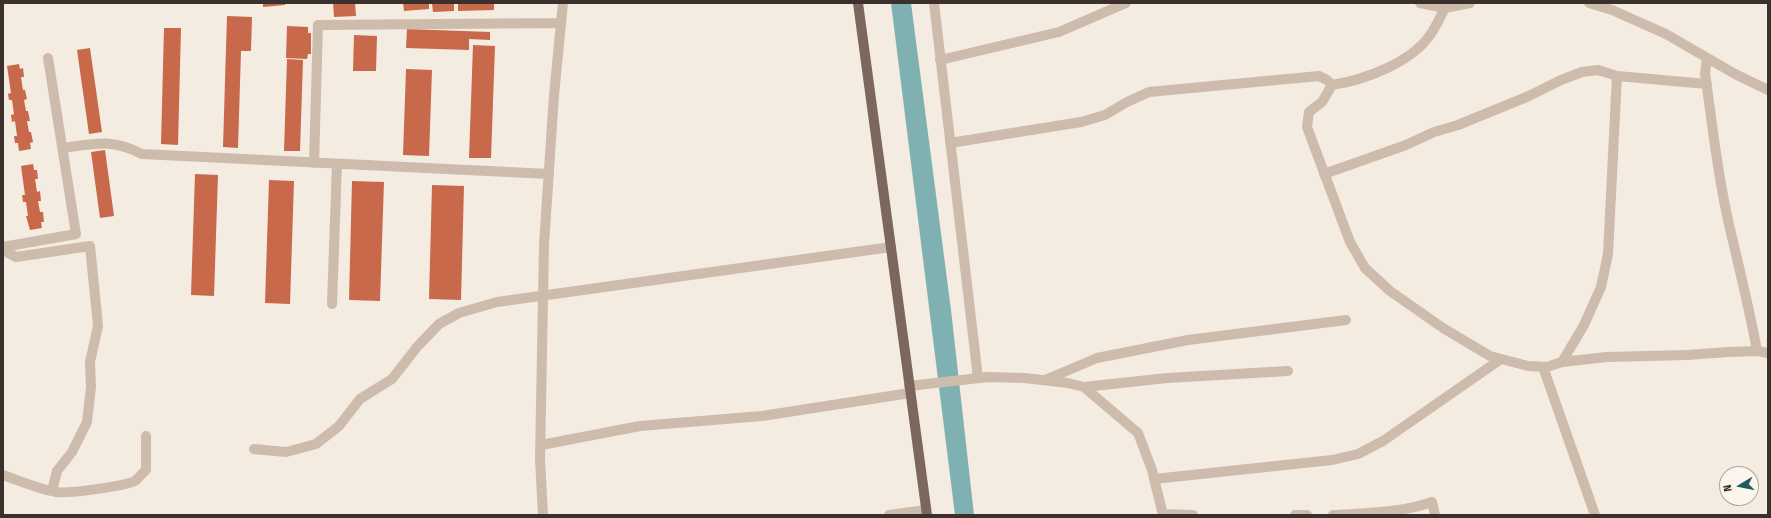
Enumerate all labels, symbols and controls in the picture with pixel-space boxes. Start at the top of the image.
north arrow [1719,466,1759,506]
text: N [1721,484,1735,492]

